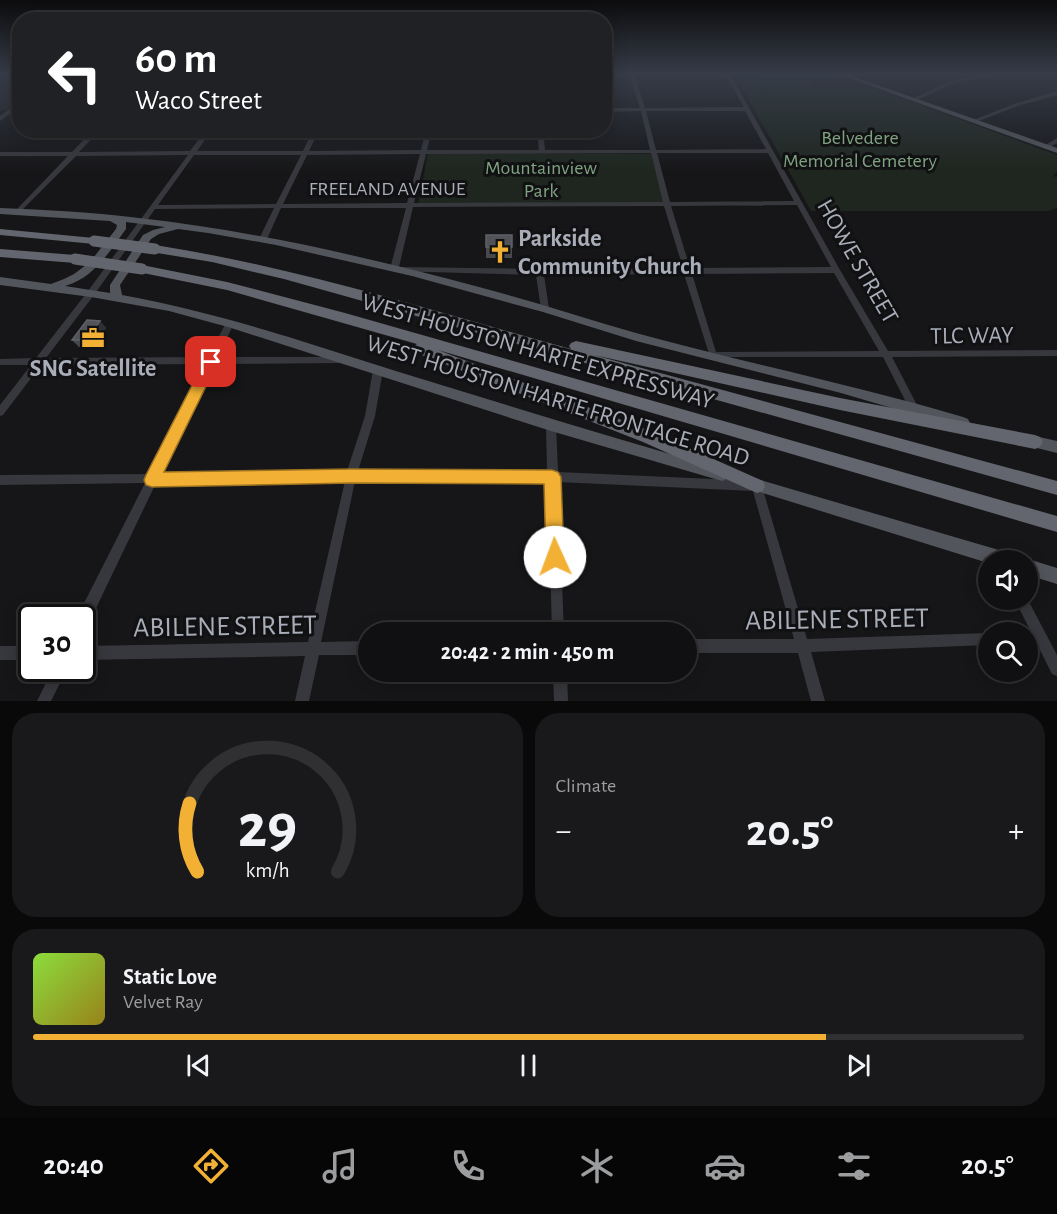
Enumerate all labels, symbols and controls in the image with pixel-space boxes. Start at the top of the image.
icon: left [36,36,114,114]
text: 60 m [135,38,217,80]
text: Waco Street [135,87,262,114]
park label: Belvedere Memorial Cemetery [783,128,937,171]
park label: Mountainview Park [485,158,597,201]
street label: FREELAND AVENUE [309,179,466,199]
street label: HOWE STREET [812,195,902,328]
place label: Parkside Community Church [518,227,702,279]
church icon: Parkside Community Church [487,239,513,265]
street label: WEST HOUSTON HARTE EXPRESSWAY [359,290,717,414]
street label: TLC WAY [930,323,1014,349]
office icon: SNG Satellite [80,325,106,351]
street label: WEST HOUSTON HARTE FRONTAGE ROAD [363,331,752,471]
pin [185,336,236,387]
icon: arrive [194,345,227,378]
place label: SNG Satellite [30,357,156,381]
position arrow [523,525,587,589]
map controls [978,550,1038,682]
button: sound [978,550,1038,610]
speed limit sign: 30 [18,604,96,682]
street label: ABILENE STREET [745,604,929,636]
street label: ABILENE STREET [133,611,317,643]
button: search [978,622,1038,682]
text: 20:42 · 2 min · 450 m [441,641,614,663]
text: Climate [556,776,616,796]
text: 29 [237,796,297,858]
text: 20.5° [746,809,834,854]
text: − [556,815,571,848]
text: + [1008,815,1024,848]
text: km/h [245,860,289,881]
text: Static Love [123,966,217,988]
text: Velvet Ray [123,992,203,1012]
icon: previous [182,1049,215,1082]
icon: pause [512,1049,545,1082]
icon: next [842,1049,875,1082]
icon: directions [190,1145,232,1187]
icon: music [319,1145,361,1187]
icon: phone [447,1145,489,1187]
icon: climate [576,1145,618,1187]
icon: car [704,1145,746,1187]
icon: filters [833,1145,875,1187]
text: 20:40 [43,1152,104,1179]
text: 20.5° [961,1152,1014,1179]

